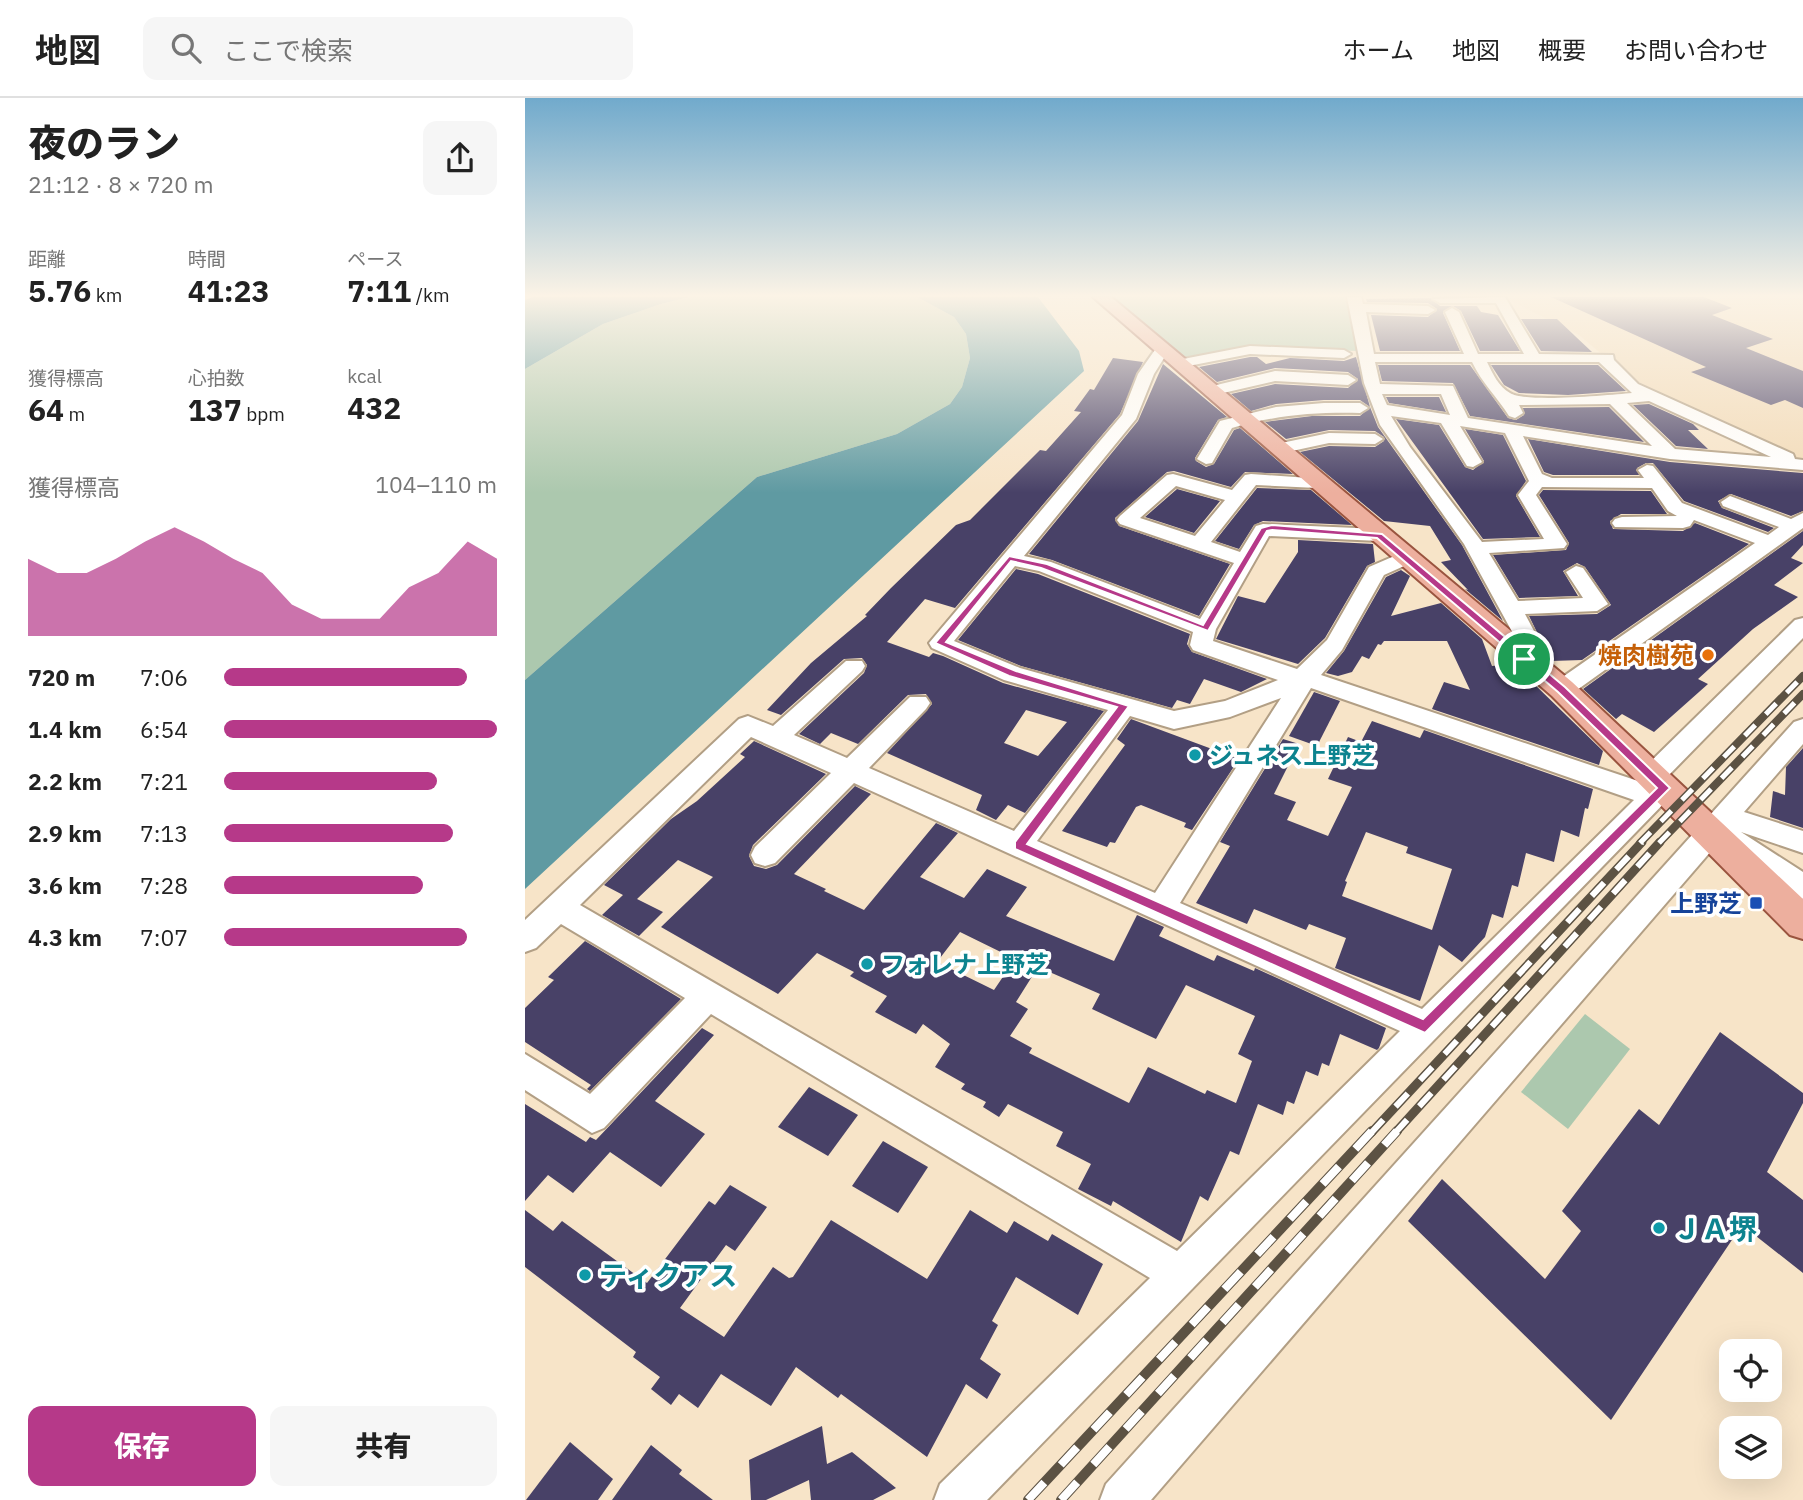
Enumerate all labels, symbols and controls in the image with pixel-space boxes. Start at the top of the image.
search box [143,17,633,80]
text: 地図 [35,28,101,71]
icon: search [167,29,205,67]
text: ここで検索 [223,33,353,67]
text: ホーム [1343,34,1414,66]
text: 地図 [1452,34,1500,66]
text: 概要 [1538,34,1586,66]
text: お問い合わせ [1624,34,1768,66]
text: 夜のラン [28,118,180,167]
button: share [423,121,497,195]
text: 21:12 · 8 × 720 m [28,169,214,199]
text: 距離 [28,247,66,271]
text: 時間 [188,247,226,271]
text: ペース [347,247,403,271]
text: 5.76 [28,271,91,310]
text: 41:23 [188,271,270,310]
text: 7:11 [347,271,411,310]
text: km [91,283,122,307]
text: /km [411,283,450,307]
text: kcal [347,364,382,388]
text: 獲得標高 [28,366,104,390]
text: 心拍数 [188,366,245,390]
text: 432 [347,388,401,427]
text: 64 [28,390,64,429]
text: 137 [188,390,242,429]
text: m [64,402,85,426]
text: bpm [242,402,285,426]
text: 104–110 m [375,469,497,499]
text: 獲得標高 [28,472,120,502]
pin [1494,629,1554,689]
place label: 焼肉樹苑 [1598,639,1694,671]
icon: arrive [1505,640,1543,678]
marker: 焼肉樹苑 [1700,647,1716,663]
text: 720 m [28,662,95,692]
text: 7:06 [140,662,188,692]
text: 1.4 km [28,714,102,744]
text: 6:54 [140,714,188,744]
place label: ジュネス上野芝 [1209,739,1375,771]
marker: ジュネス上野芝 [1187,747,1203,763]
text: 2.2 km [28,766,102,796]
text: 7:21 [140,766,188,796]
text: 2.9 km [28,818,102,848]
text: 7:13 [140,818,188,848]
text: 3.6 km [28,870,102,900]
text: 7:28 [140,870,188,900]
place label: 上野芝 [1670,887,1742,919]
marker: 上野芝 [1748,895,1764,911]
text: 4.3 km [28,922,102,952]
text: 7:07 [140,922,188,952]
place label: フォレナ上野芝 [881,948,1049,980]
marker: フォレナ上野芝 [859,956,875,972]
place label: ＪＡ堺 [1673,1210,1757,1247]
marker: ＪＡ堺 [1651,1220,1667,1236]
place label: ティクアス [599,1257,737,1294]
marker: ティクアス [577,1267,593,1283]
map controls [1719,1339,1782,1479]
button: locate [1719,1339,1782,1402]
button: 保存 [28,1406,256,1486]
button: 共有 [270,1406,497,1486]
button: layers [1719,1416,1782,1479]

